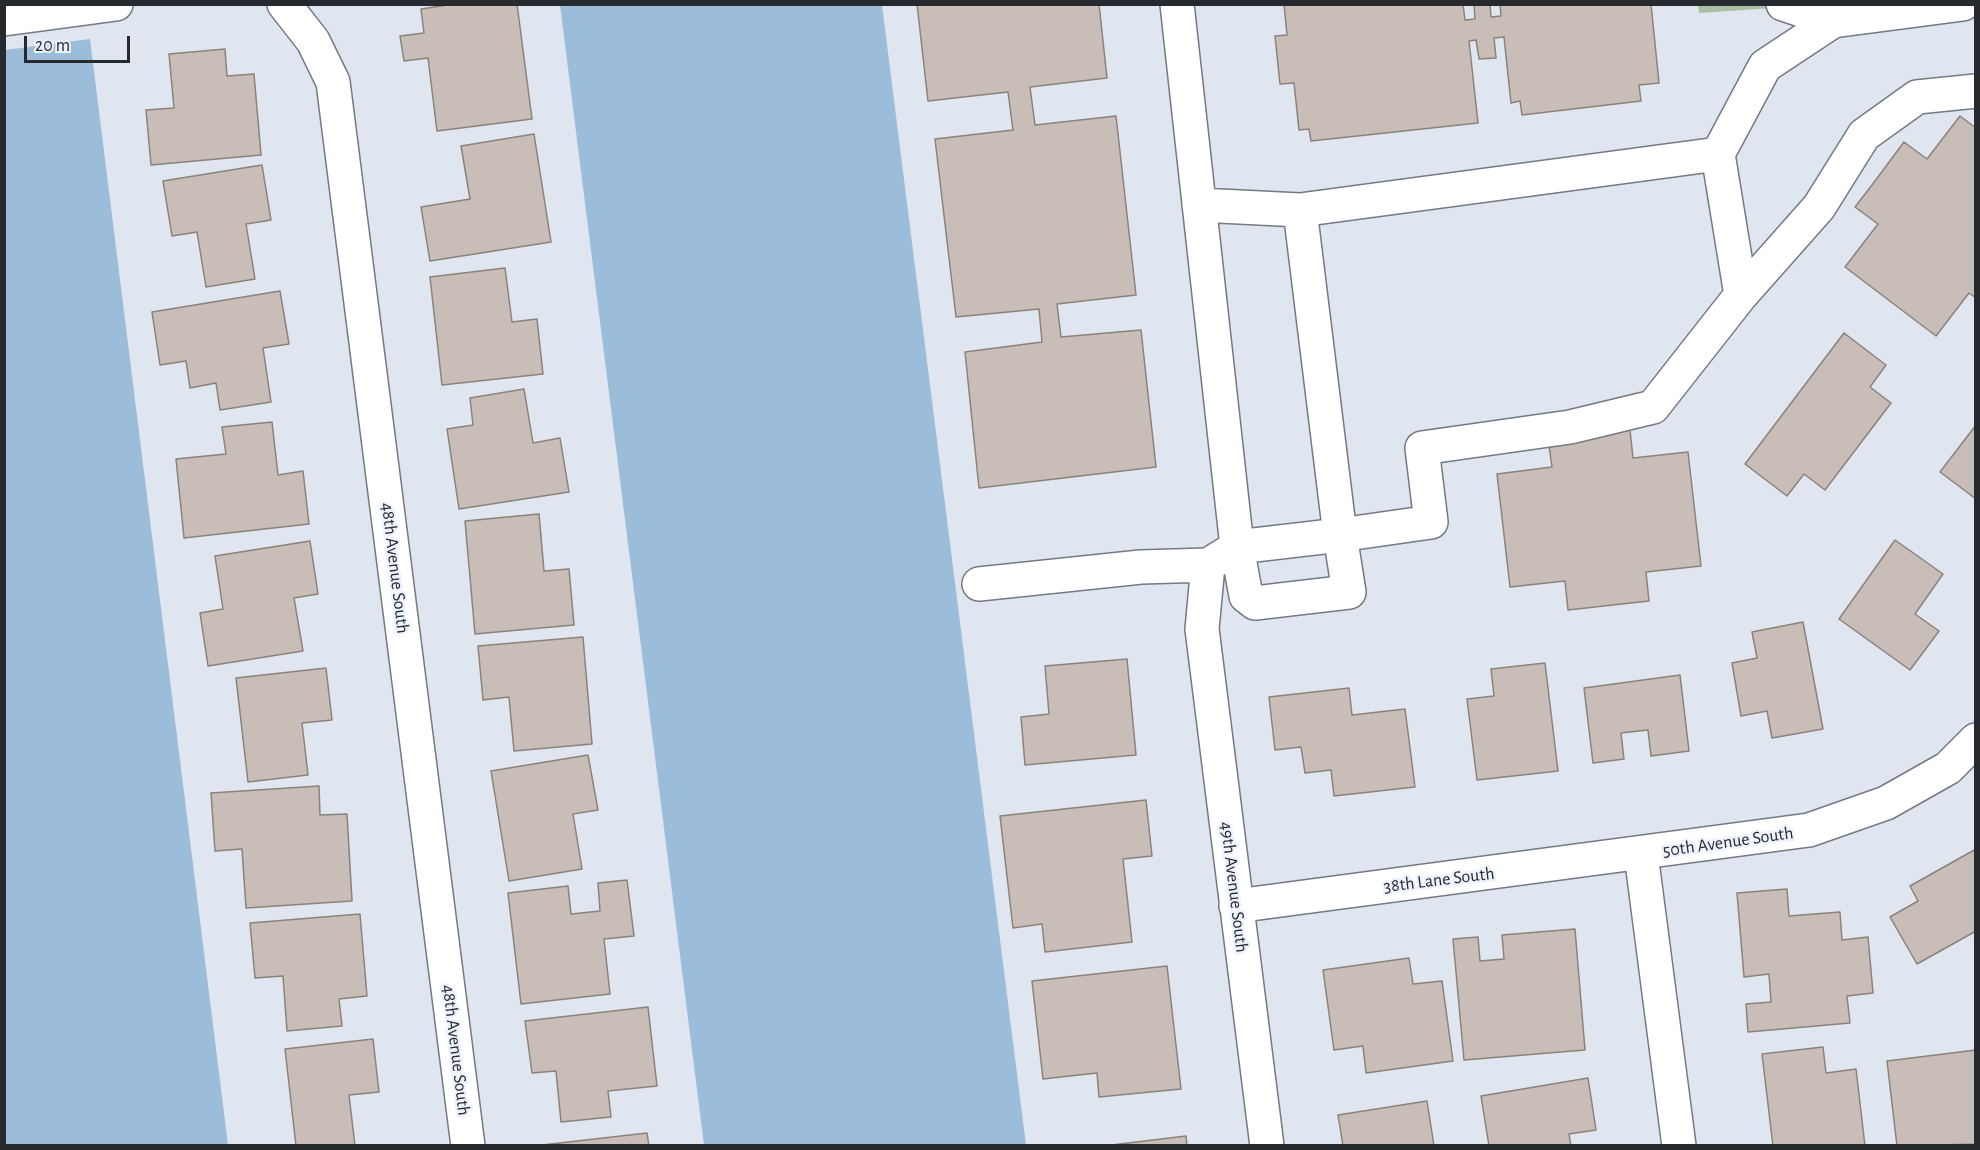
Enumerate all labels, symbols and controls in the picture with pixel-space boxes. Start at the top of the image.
scale bar [27,24,134,62]
text: 20 m [35,37,70,55]
street label: 48th Avenue South [376,501,414,635]
street label: 49th Avenue South [1215,820,1253,954]
street label: 50th Avenue South [1661,822,1795,862]
street label: 38th Lane South [1382,862,1496,898]
street label: 48th Avenue South [437,983,475,1117]

